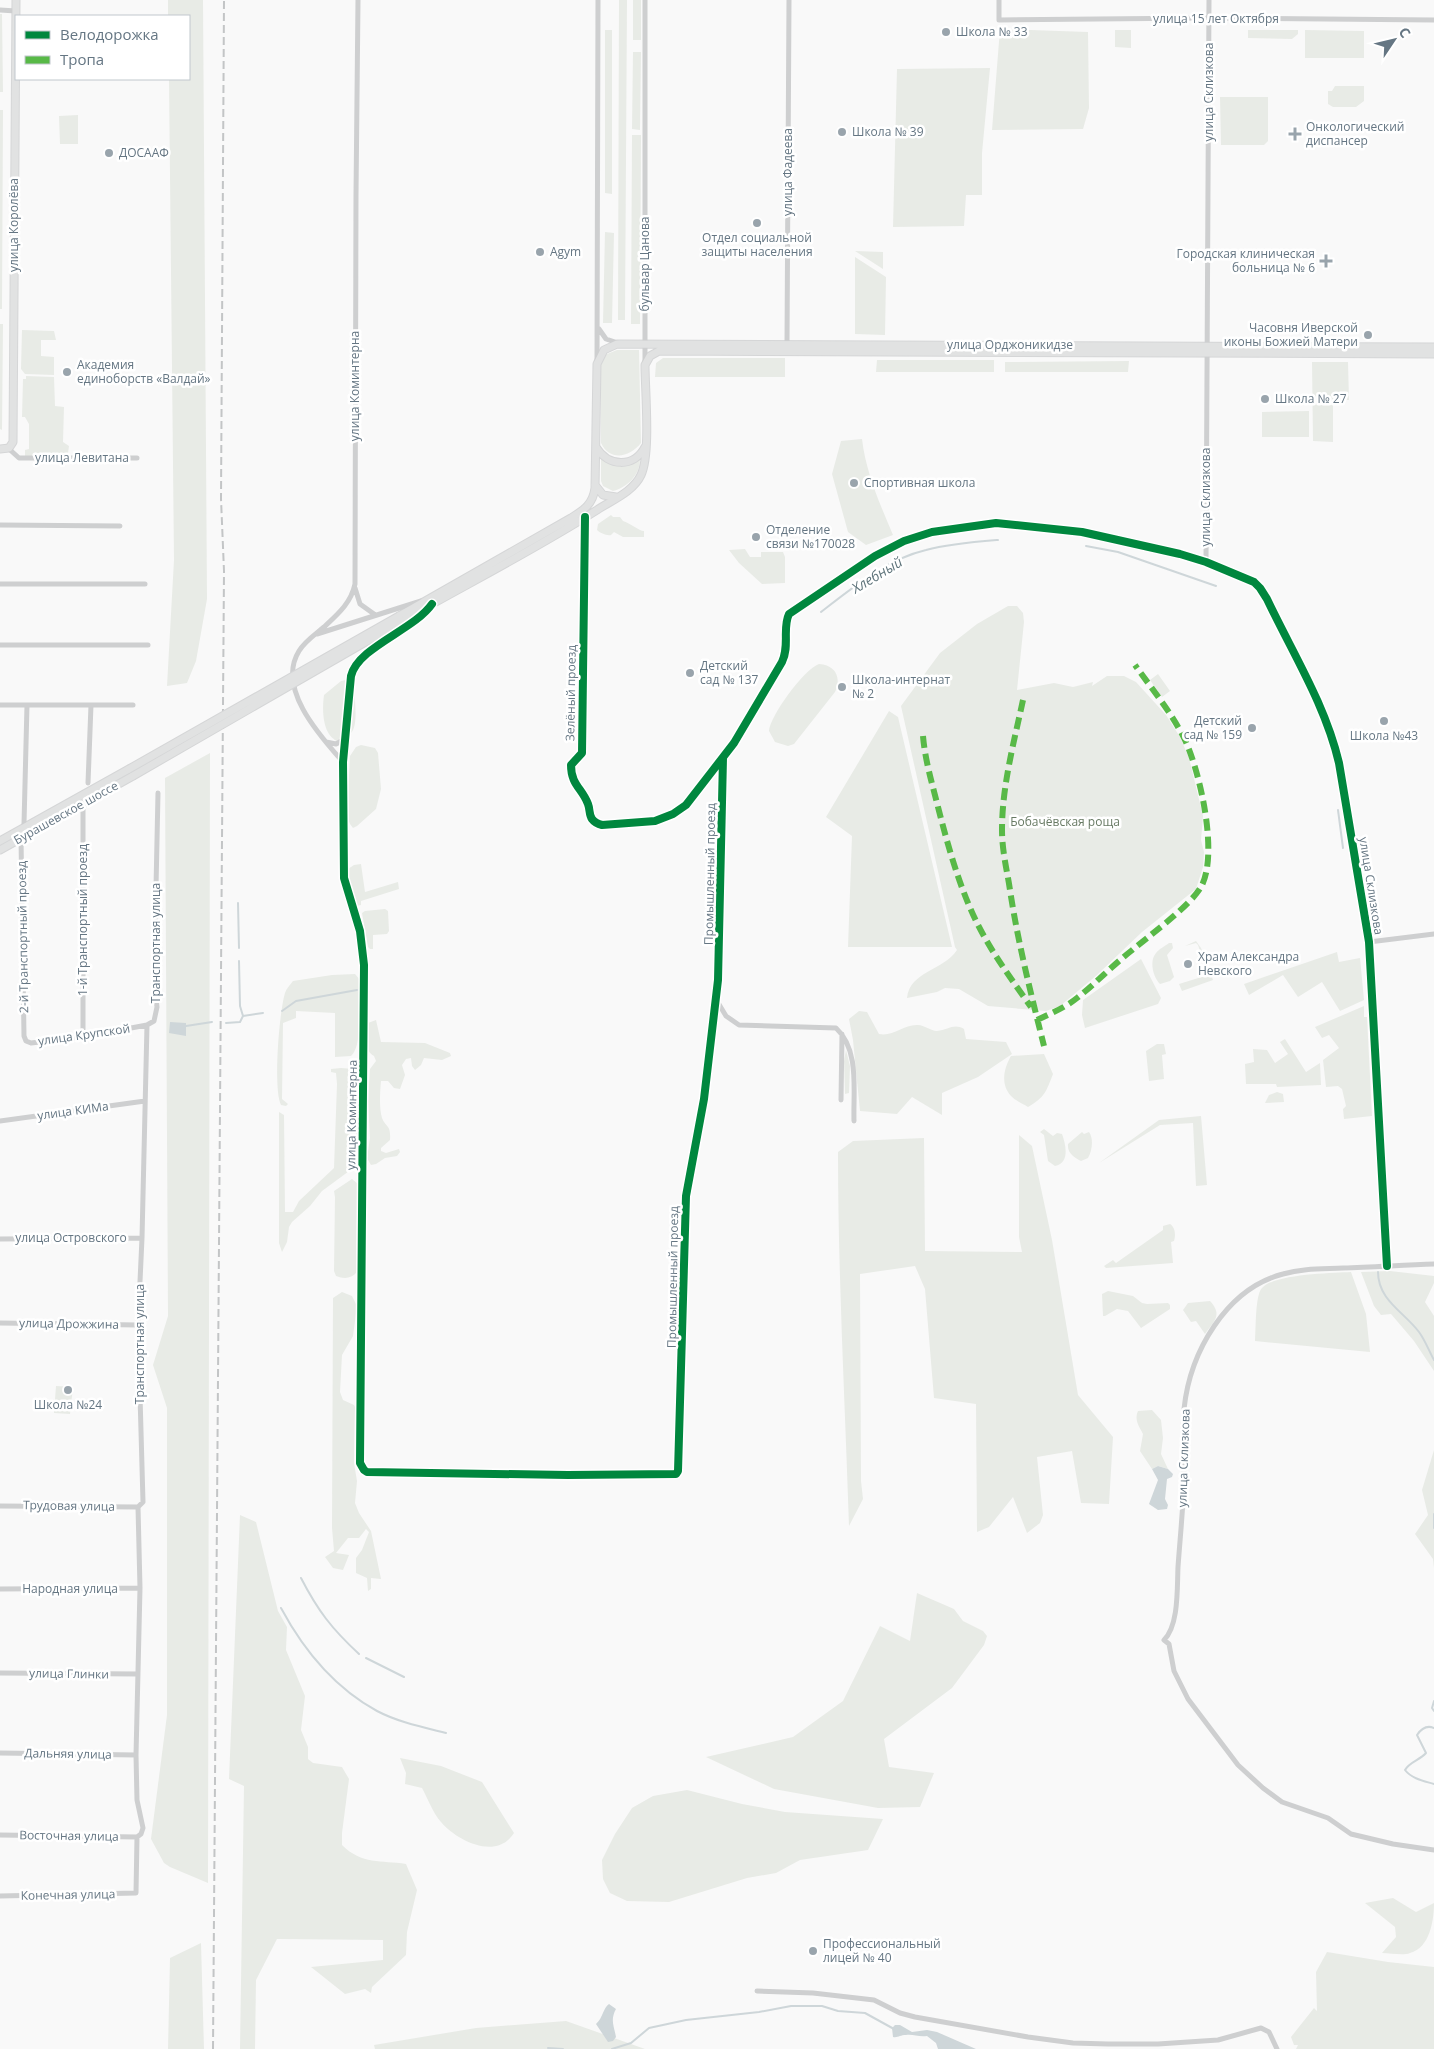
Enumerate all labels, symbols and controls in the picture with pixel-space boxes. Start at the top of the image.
street label: улица 15 лет Октября [1153,10,1279,27]
legend [15,15,190,80]
north arrow [1369,15,1419,65]
place label: Школа № 33 [956,23,1028,40]
text: С [1395,23,1415,41]
text: Велодорожка [60,24,159,44]
marker: Школа № 33 [940,26,952,38]
street label: улица Склизкова [1200,43,1217,141]
text: Тропа [60,49,104,69]
place label: Онкологический диспансер [1306,118,1404,149]
place label: Школа № 39 [852,123,924,140]
marker: Школа № 39 [836,126,848,138]
marker: Онкологический диспансер [1288,127,1302,141]
street label: улица Фадеева [779,128,796,216]
place label: ДОСААФ [119,144,169,161]
marker: ДОСААФ [103,147,115,159]
street label: улица Королёва [5,178,22,272]
street label: бульвар Цанова [636,217,653,312]
marker: Отдел социальной защиты населения [751,217,763,229]
place label: Отдел социальной защиты населения [701,229,813,260]
place label: Agym [550,243,581,260]
place label: Городская клиническая больница № 6 [1177,245,1315,276]
marker: Agym [534,246,546,258]
marker: Городская клиническая больница № 6 [1319,254,1333,268]
place label: Часовня Иверской иконы Божией Матери [1224,319,1358,350]
marker: Часовня Иверской иконы Божией Матери [1362,329,1374,341]
street label: улица Коминтерна [346,331,363,441]
street label: улица Орджоникидзе [947,336,1073,353]
place label: Академия единоборств «Валдай» [77,356,211,387]
marker: Академия единоборств «Валдай» [61,366,73,378]
place label: Школа № 27 [1275,390,1347,407]
marker: Школа № 27 [1259,393,1271,405]
street label: улица Склизкова [1197,448,1214,546]
street label: улица Левитана [35,449,129,466]
place label: Спортивная школа [864,474,975,491]
marker: Спортивная школа [848,477,860,489]
place label: Отделение связи №170028 [766,521,855,552]
marker: Отделение связи №170028 [750,531,762,543]
water label: Хлебный [847,552,906,598]
street label: Зелёный проезд [561,645,580,741]
place label: Детский сад № 137 [700,657,758,688]
marker: Детский сад № 137 [684,667,696,679]
place label: Школа-интернат № 2 [852,671,950,702]
marker: Школа-интернат № 2 [836,681,848,693]
place label: Детский сад № 159 [1184,712,1242,743]
marker: Школа №43 [1378,715,1390,727]
marker: Детский сад № 159 [1246,722,1258,734]
place label: Школа №43 [1350,727,1418,744]
street label: Бурашевское шоссе [11,777,121,848]
street label: Промышленный проезд [700,803,719,945]
park label: Бобачёвская роща [1010,813,1120,830]
street label: улица Склизкова [1355,836,1388,936]
street label: 1-й Транспортный проезд [74,844,91,996]
street label: 2-й Транспортный проезд [13,861,32,1013]
street label: Транспортная улица [147,883,164,1003]
place label: Храм Александра Невского [1198,948,1299,979]
marker: Храм Александра Невского [1182,958,1194,970]
street label: улица Крупской [37,1020,131,1049]
street label: улица Коминтерна [342,1060,361,1170]
street label: улица КИМа [36,1097,110,1124]
street label: Промышленный проезд [663,1206,682,1348]
street label: улица Островского [15,1229,127,1246]
street label: Транспортная улица [131,1284,148,1404]
street label: улица Дрожжина [19,1314,119,1333]
marker: Школа №24 [62,1384,74,1396]
place label: Школа №24 [34,1396,102,1413]
street label: улица Склизкова [1173,1408,1194,1508]
street label: Трудовая улица [23,1496,115,1515]
street label: Народная улица [22,1580,118,1597]
street label: улица Глинки [29,1664,109,1683]
street label: Дальняя улица [24,1744,112,1763]
street label: Восточная улица [19,1826,119,1845]
street label: Конечная улица [20,1885,116,1904]
place label: Профессиональный лицей № 40 [823,1935,941,1966]
marker: Профессиональный лицей № 40 [807,1945,819,1957]

